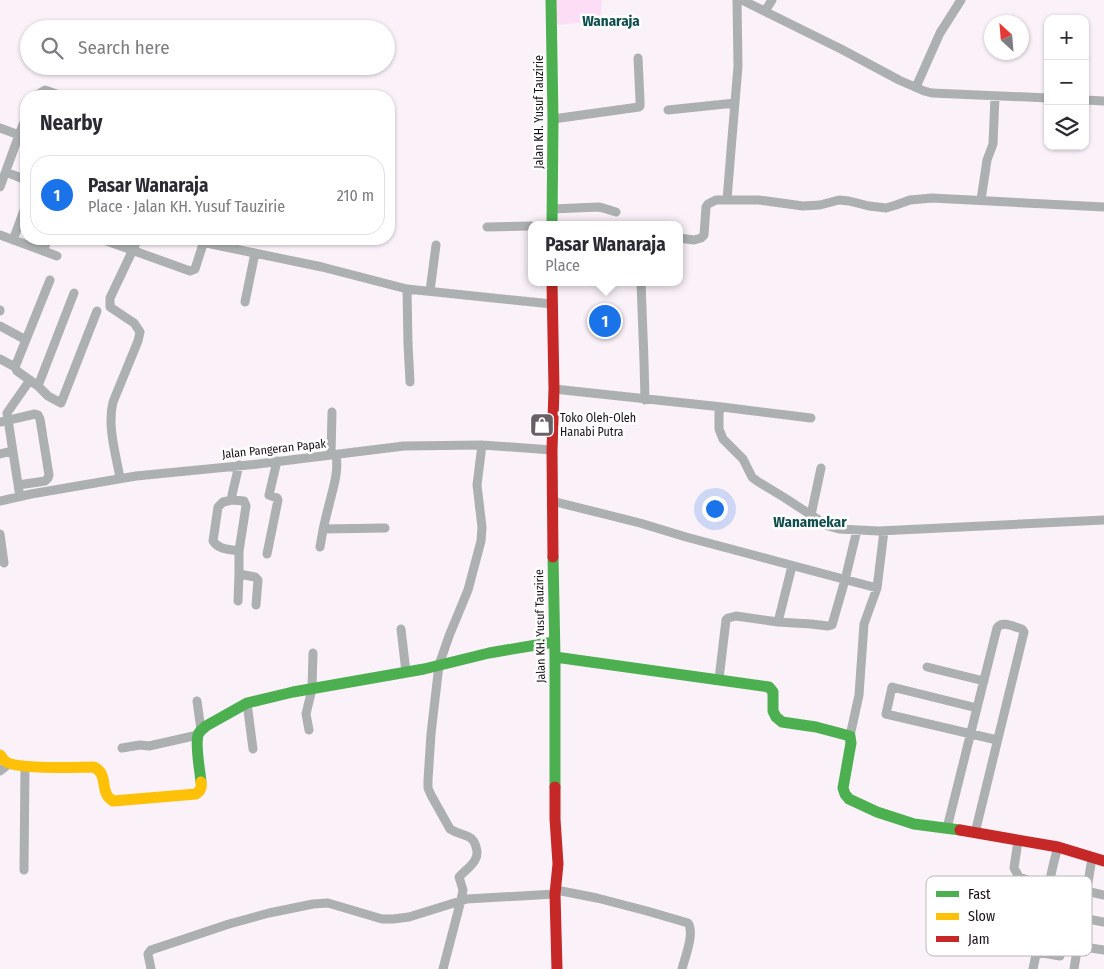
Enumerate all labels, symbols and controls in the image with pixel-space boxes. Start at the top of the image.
district label: Wanaraja [582,12,640,30]
north arrow [984,15,1029,60]
map controls [1044,15,1089,150]
button: + [1044,15,1089,60]
search box [20,20,395,75]
icon: search [38,34,66,62]
text: Search here [78,36,170,59]
street label: Jalan KH. Yusuf Tauzirie [532,55,546,169]
button: − [1044,60,1089,105]
button: layers [1044,105,1089,150]
text: Nearby [40,110,102,136]
text: Pasar Wanaraja [88,174,208,197]
text: 1 [54,186,60,205]
text: 210 m [337,186,374,205]
text: Place · Jalan KH. Yusuf Tauzirie [88,197,285,216]
popup [528,221,683,286]
text: Pasar Wanaraja [545,233,666,256]
text: Place [545,256,580,275]
pin: 1 [589,302,621,340]
place label: Toko Oleh-Oleh Hanabi Putra [560,411,636,439]
shop icon: Toko Oleh-Oleh Hanabi Putra [529,412,555,438]
street label: Jalan Pangeran Papak [221,437,327,461]
your location [702,496,728,522]
district label: Wanamekar [773,513,847,531]
street label: Jalan KH. Yusuf Tauzirie [532,569,548,683]
legend [926,876,1092,956]
text: Fast [968,886,991,903]
text: Slow [968,908,995,925]
text: Jam [968,931,989,948]

